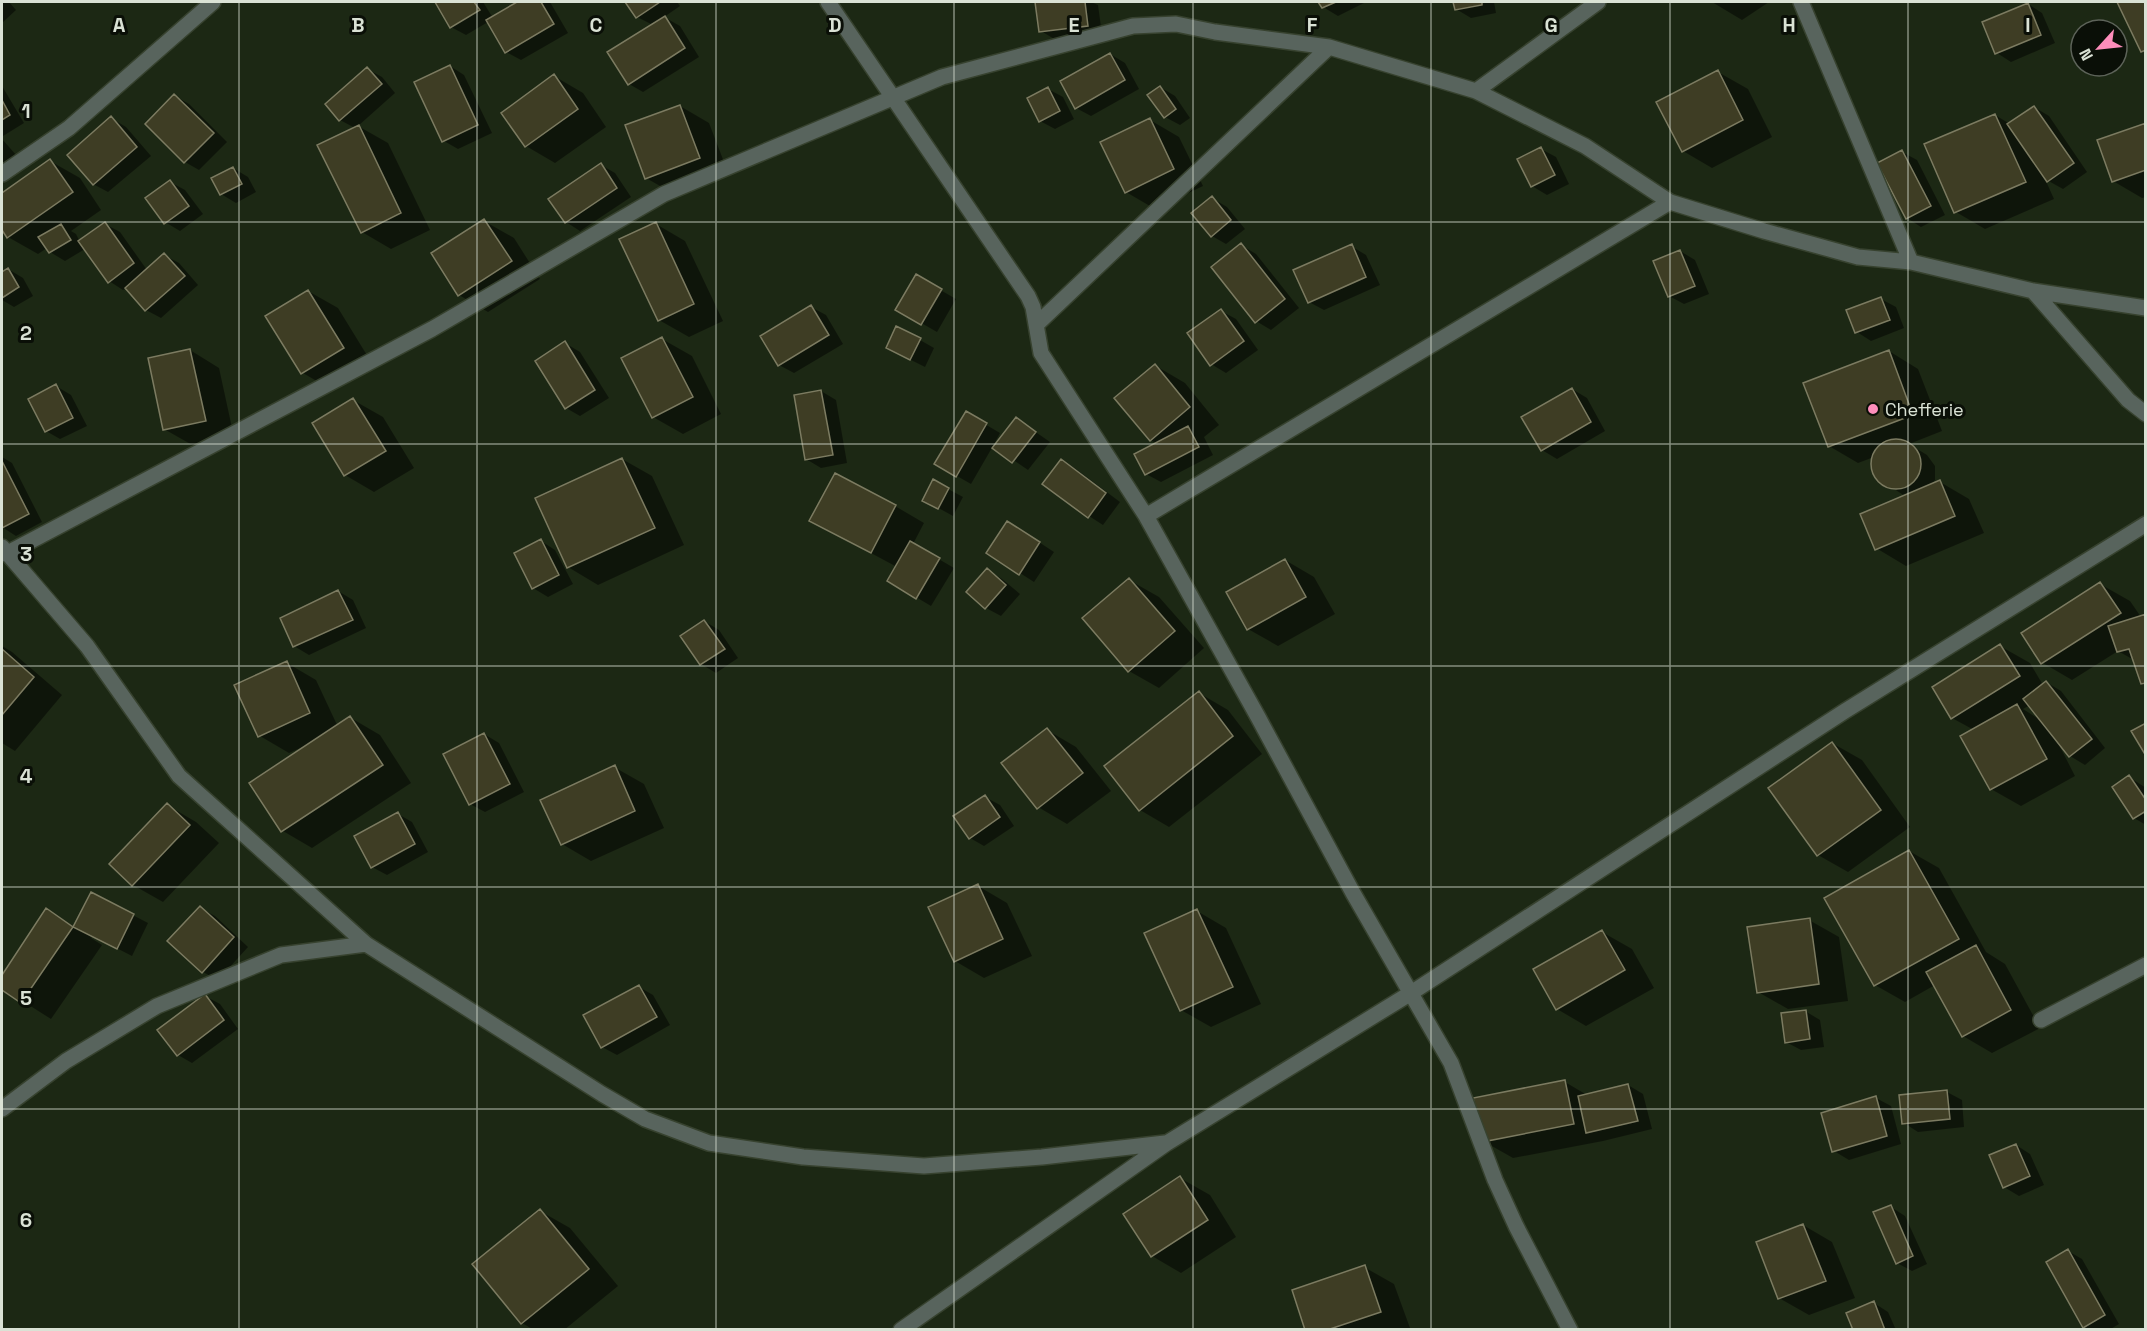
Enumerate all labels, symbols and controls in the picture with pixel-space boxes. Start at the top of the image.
text: A [113,12,126,38]
text: B [351,12,365,38]
text: C [590,12,603,38]
text: D [828,12,842,38]
text: E [1068,12,1080,38]
text: F [1307,12,1318,38]
text: G [1544,12,1558,38]
text: H [1782,12,1796,38]
text: I [2025,12,2031,38]
north arrow [2069,18,2129,78]
text: N [2074,45,2098,64]
text: 1 [21,98,31,124]
text: 2 [20,320,32,346]
place label: Chefferie [1885,398,1964,421]
marker: Chefferie [1866,402,1880,416]
text: 3 [20,541,32,567]
text: 4 [20,763,33,789]
text: 5 [20,985,32,1011]
text: 6 [20,1207,32,1233]

